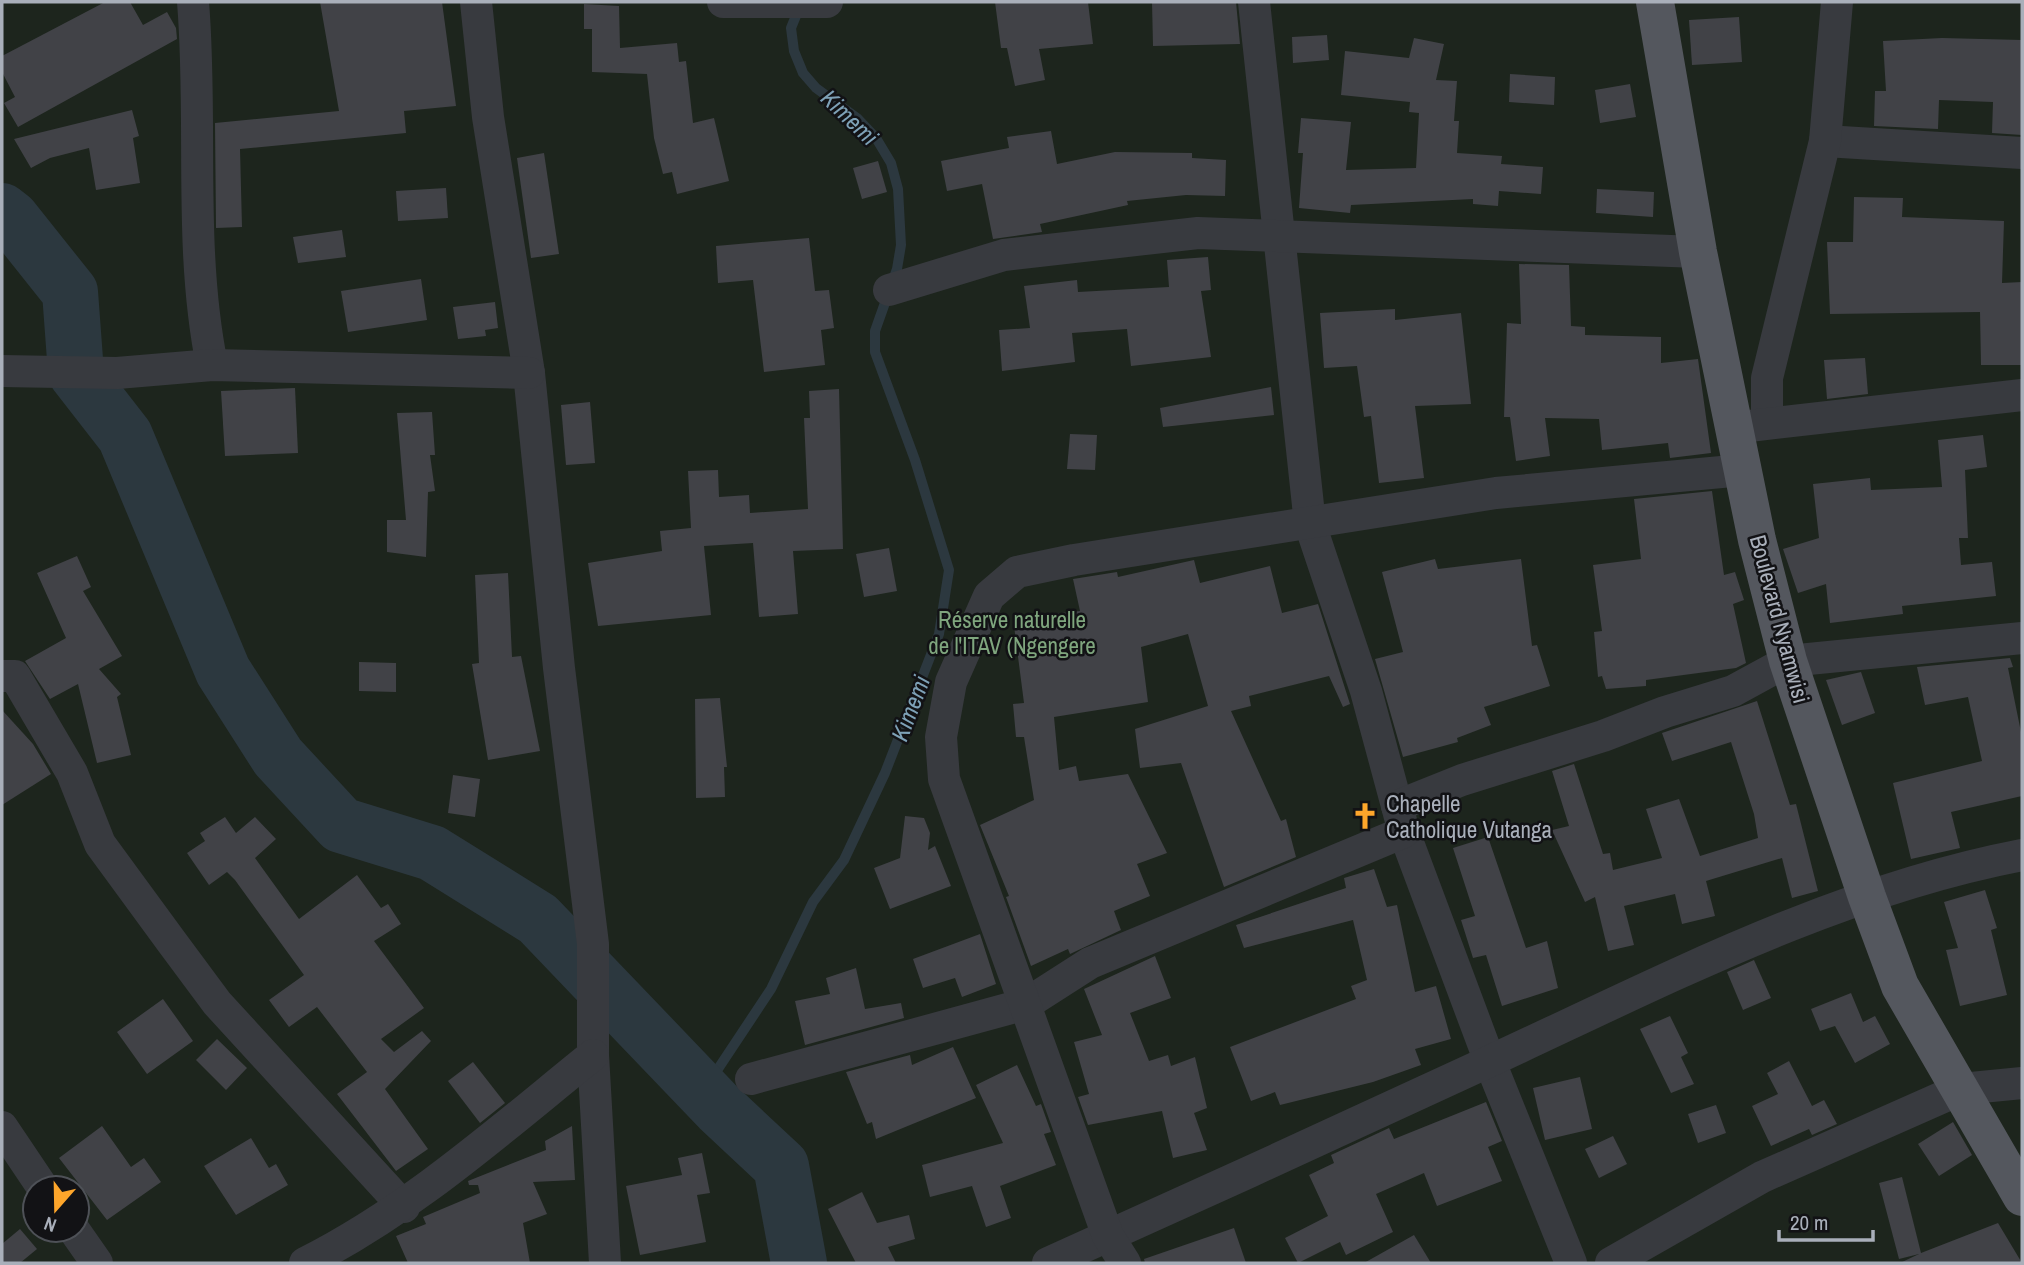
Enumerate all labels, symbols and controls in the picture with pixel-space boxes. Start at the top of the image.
water label: Kimemi [814,82,886,152]
street label: Boulevard Nyamwisi [1743,531,1817,707]
park label: Réserve naturelle de l'ITAV (Ngengere [928,604,1096,661]
water label: Kimemi [883,670,937,745]
place label: Chapelle Catholique Vutanga [1386,788,1553,845]
church icon: Chapelle Catholique Vutanga [1350,801,1380,831]
north arrow [21,1174,91,1244]
scale bar [1779,1198,1874,1242]
text: 20 m [1790,1208,1828,1237]
text: N [40,1211,60,1239]

